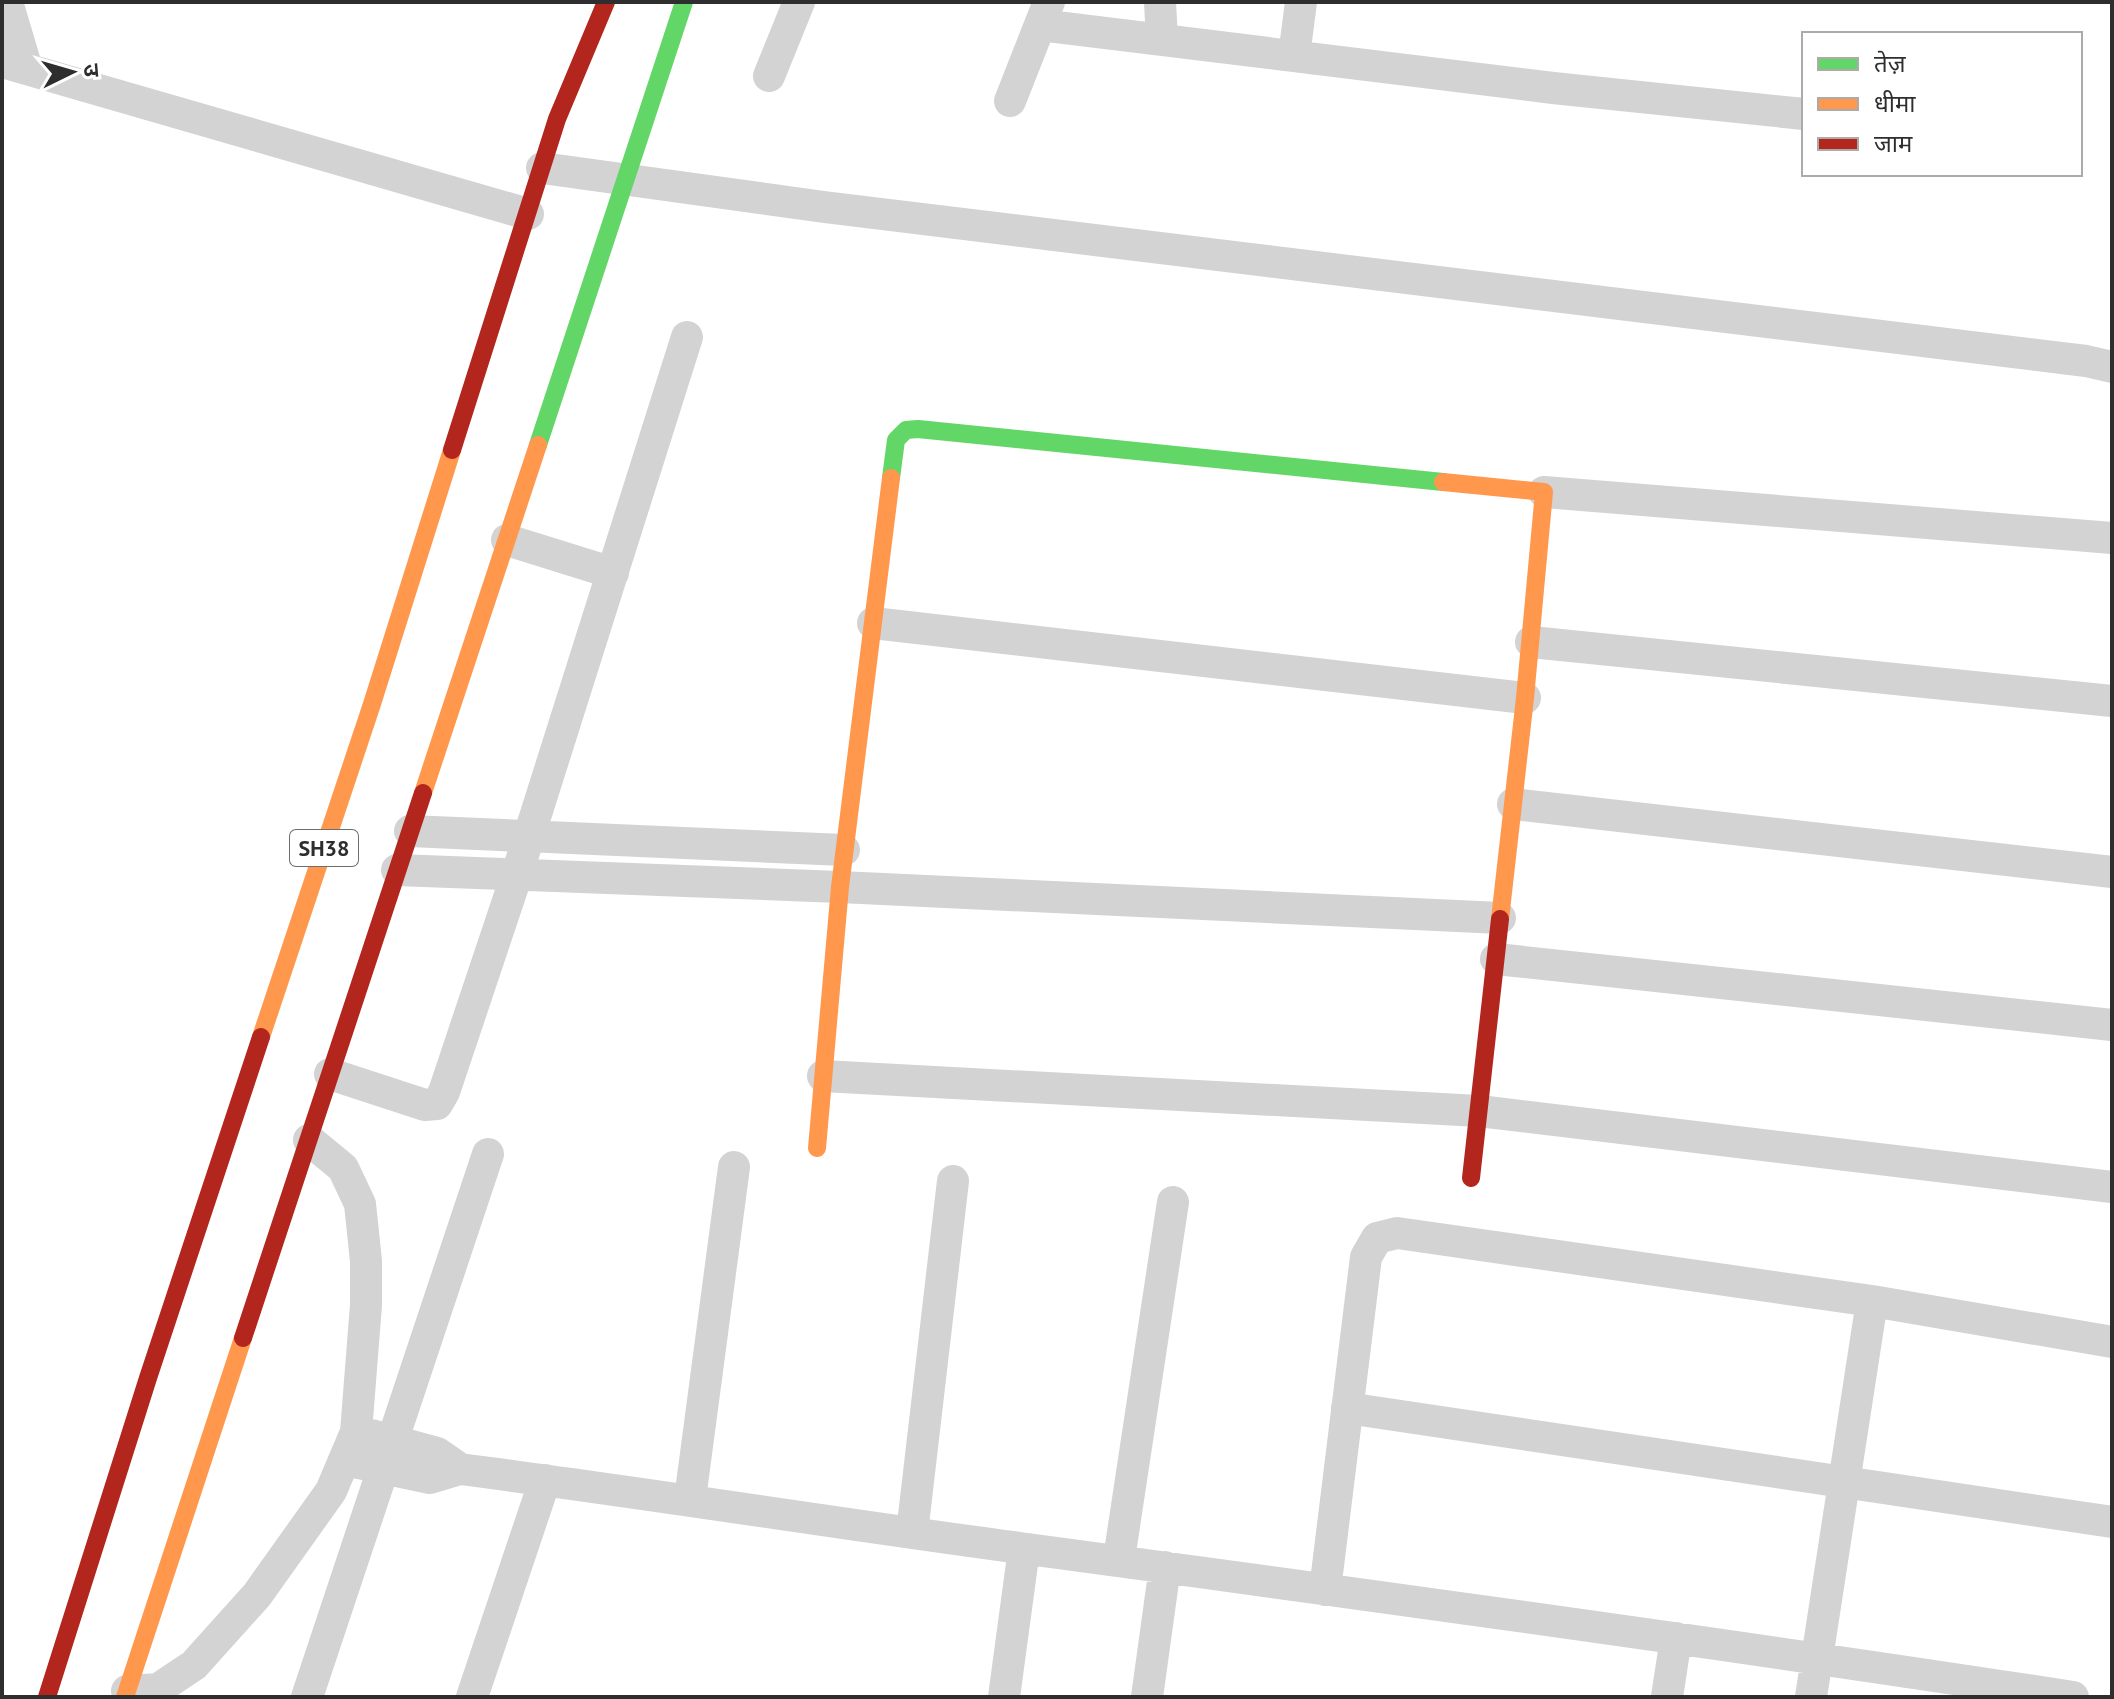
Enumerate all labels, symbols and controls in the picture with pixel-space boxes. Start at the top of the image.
north arrow [32,32,112,112]
legend [1802,32,2082,176]
text: तेज़ [1874,48,1907,79]
text: उ [77,63,107,79]
text: धीमा [1874,88,1916,119]
text: जाम [1874,128,1913,159]
road number: SH38 [290,830,358,866]

